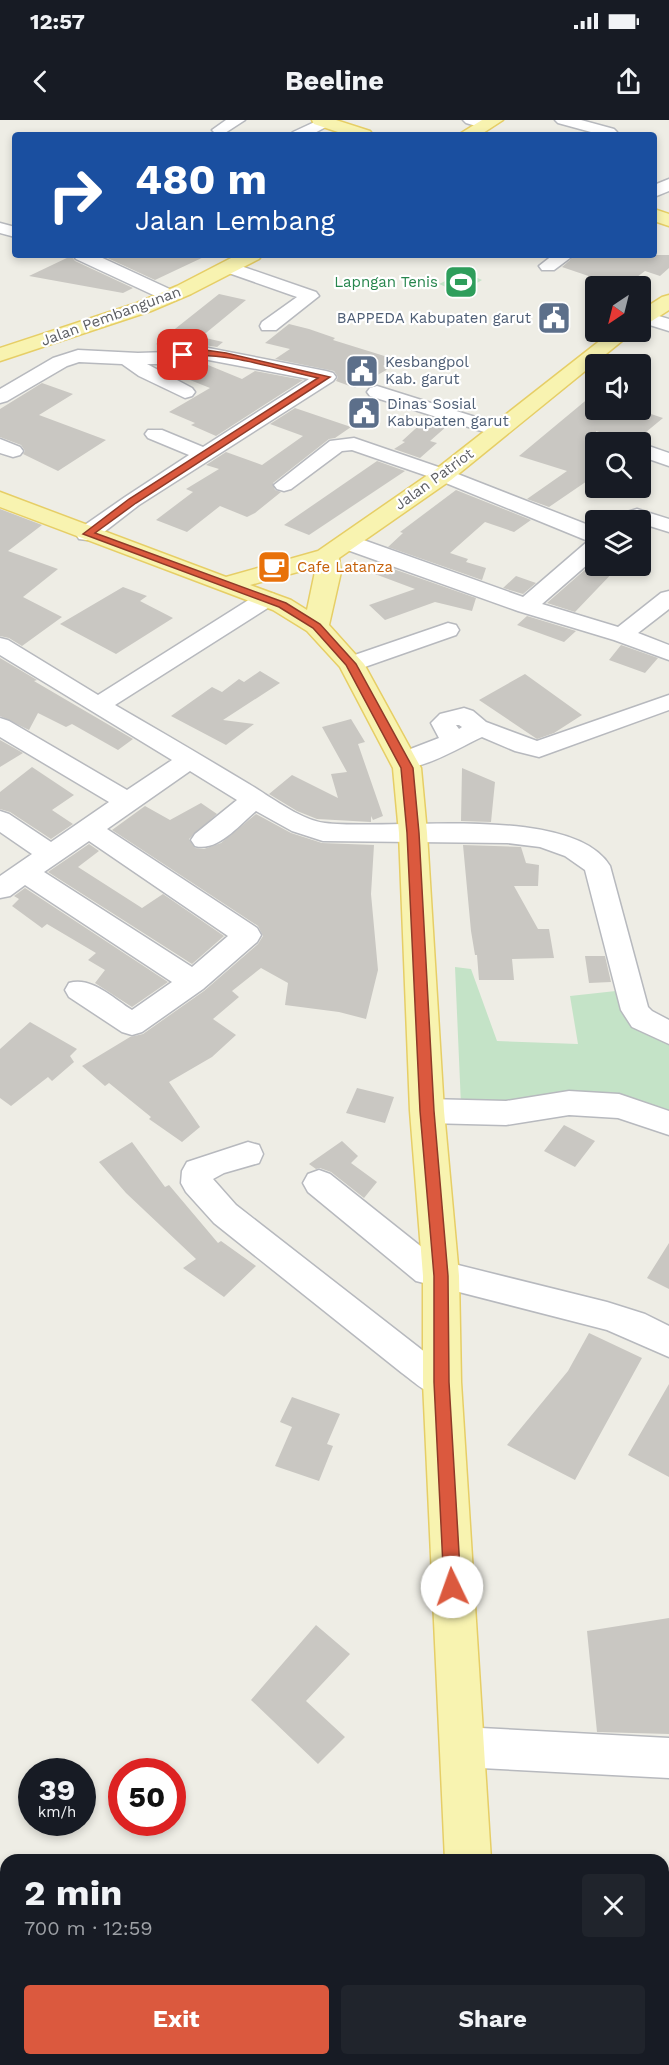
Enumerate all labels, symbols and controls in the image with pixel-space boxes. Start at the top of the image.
text: 12:57 [30,9,85,34]
icon: back [24,65,57,98]
text: Beeline [285,65,384,97]
icon: share [612,65,645,98]
text: 480 m [135,155,267,204]
icon: right [36,156,114,234]
text: Jalan Lembang [135,205,335,237]
sports icon: Lapngan Tenis [443,264,479,300]
place label: Lapngan Tenis [334,273,438,291]
north arrow [585,276,651,342]
map controls [585,276,651,576]
street label: Jalan Pembangunan [39,282,183,350]
public building icon: BAPPEDA Kabupaten garut [536,300,572,336]
place label: BAPPEDA Kabupaten garut [337,309,532,327]
pin [157,329,208,380]
icon: arrive [166,338,199,371]
public building icon: Kesbangpol Kab. garut [344,353,380,389]
place label: Kesbangpol Kab. garut [385,353,469,388]
button: sound [585,354,651,420]
public building icon: Dinas Sosial Kabupaten garut [346,395,382,431]
place label: Dinas Sosial Kabupaten garut [387,395,510,430]
button: search [585,432,651,498]
street label: Jalan Patriot [391,444,478,514]
button: layers [585,510,651,576]
cafe icon: Cafe Latanza [256,549,292,585]
place label: Cafe Latanza [297,558,393,576]
position arrow [420,1555,484,1619]
speed limit sign: 50 [108,1758,186,1836]
text: 39 [39,1772,75,1807]
text: km/h [38,1803,76,1821]
text: 2 min [24,1872,122,1914]
button: close [582,1874,645,1937]
text: 700 m · 12:59 [24,1916,153,1940]
button: Exit [24,1985,329,2054]
button: Share [341,1985,645,2054]

